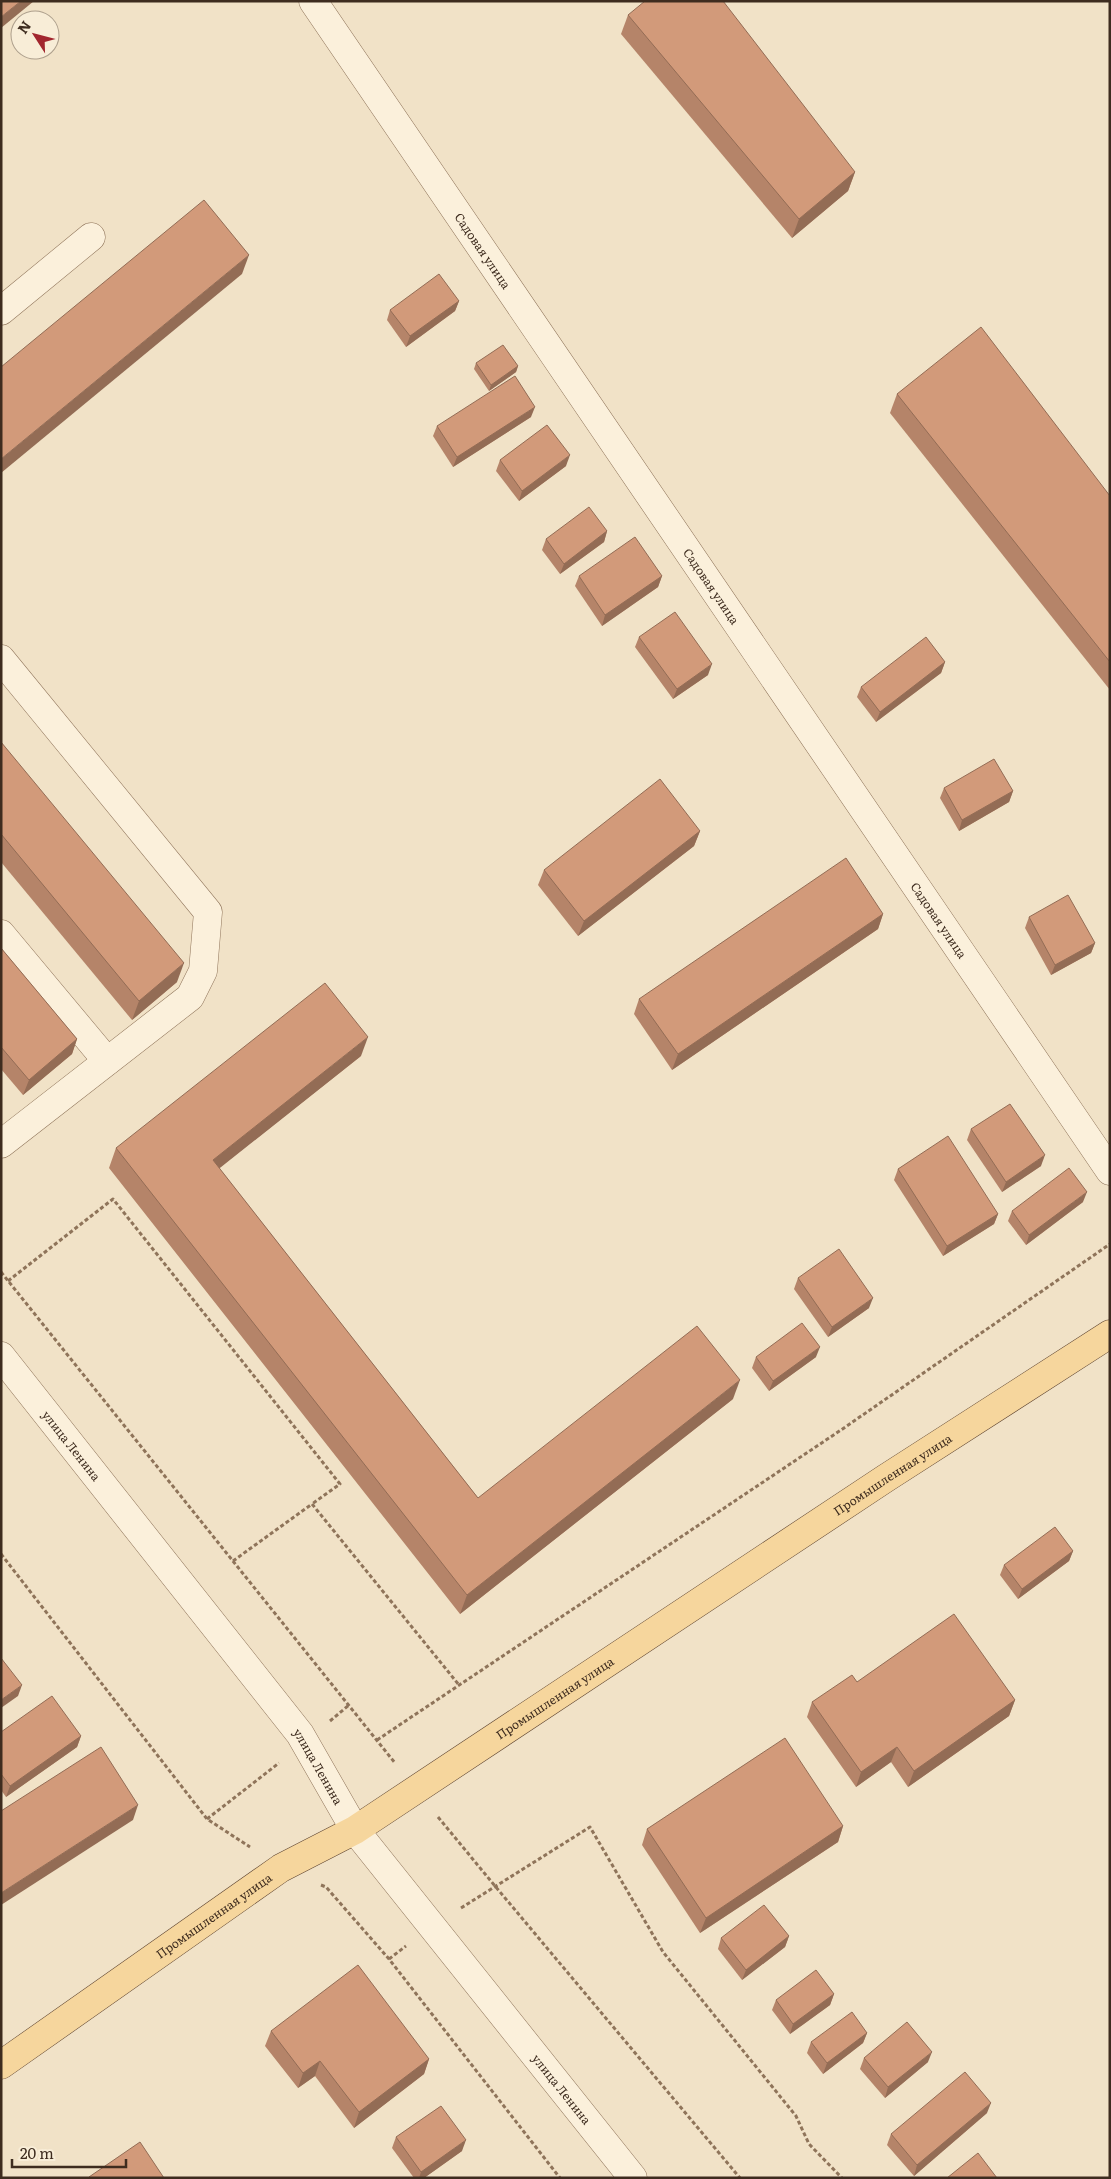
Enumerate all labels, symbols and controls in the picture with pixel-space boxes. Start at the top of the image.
north arrow [10,10,60,60]
text: N [12,16,35,37]
street label: Садовая улица [451,209,516,293]
street label: Садовая улица [679,544,744,628]
street label: Садовая улица [907,878,972,962]
street label: улица Ленина [38,1406,106,1485]
street label: Промышленная улица [830,1429,956,1520]
street label: Промышленная улица [492,1652,618,1743]
street label: улица Ленина [289,1724,348,1808]
street label: Промышленная улица [152,1868,276,1963]
street label: улица Ленина [528,2050,596,2128]
scale bar [12,2136,126,2168]
text: 20 m [20,2141,54,2164]

